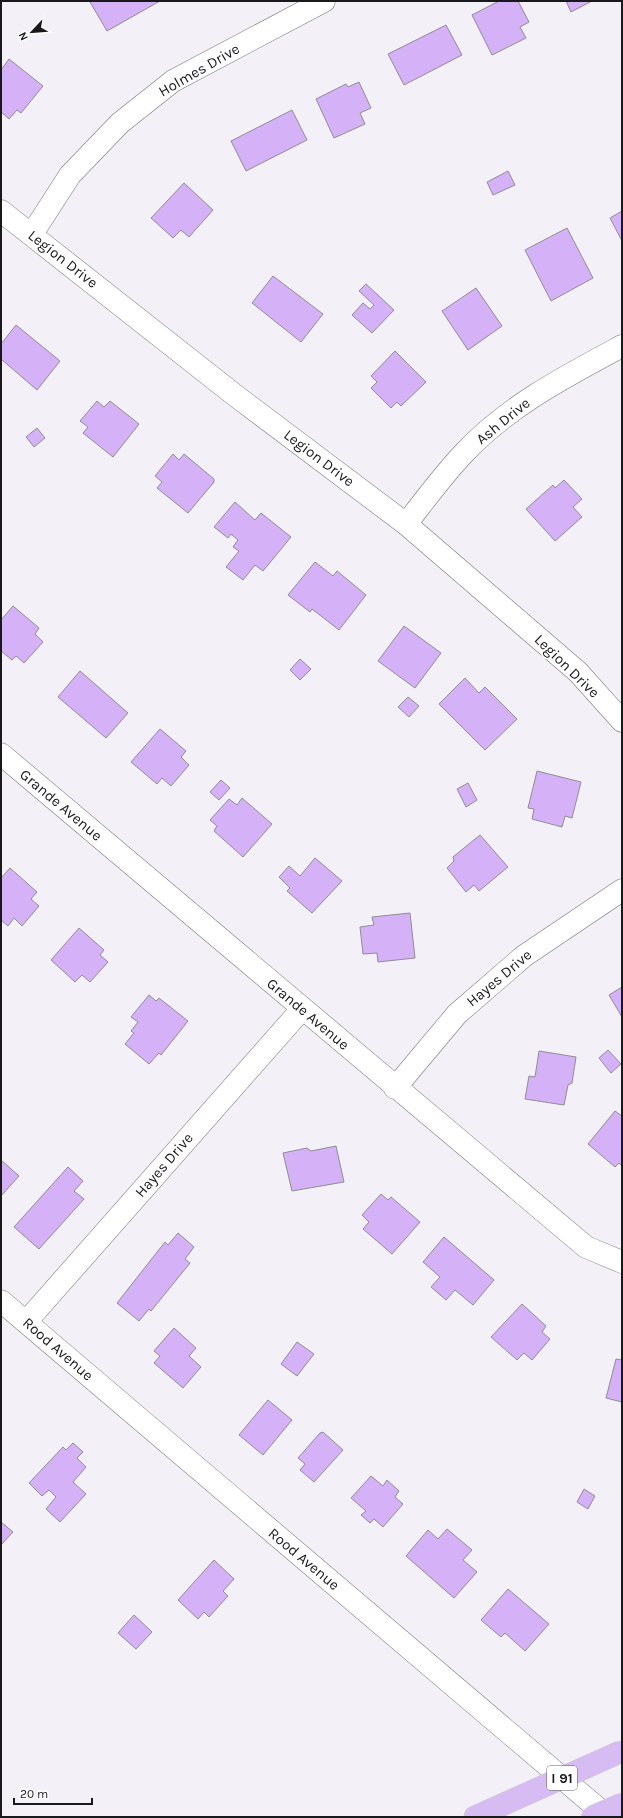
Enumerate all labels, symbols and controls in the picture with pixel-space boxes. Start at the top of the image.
north arrow [12,12,52,52]
text: N [16,30,31,43]
street label: Holmes Drive [155,40,243,100]
street label: Legion Drive [25,226,101,292]
street label: Ash Drive [472,394,534,448]
street label: Legion Drive [280,426,358,490]
street label: Legion Drive [531,631,603,701]
street label: Grande Avenue [16,765,106,845]
street label: Hayes Drive [463,946,535,1010]
street label: Grande Avenue [263,974,353,1054]
street label: Hayes Drive [131,1129,197,1201]
street label: Rood Avenue [19,1314,97,1384]
street label: Rood Avenue [265,1524,343,1594]
road number: I 91 [547,1766,577,1790]
scale bar [14,1780,92,1806]
text: 20 m [20,1787,48,1801]

